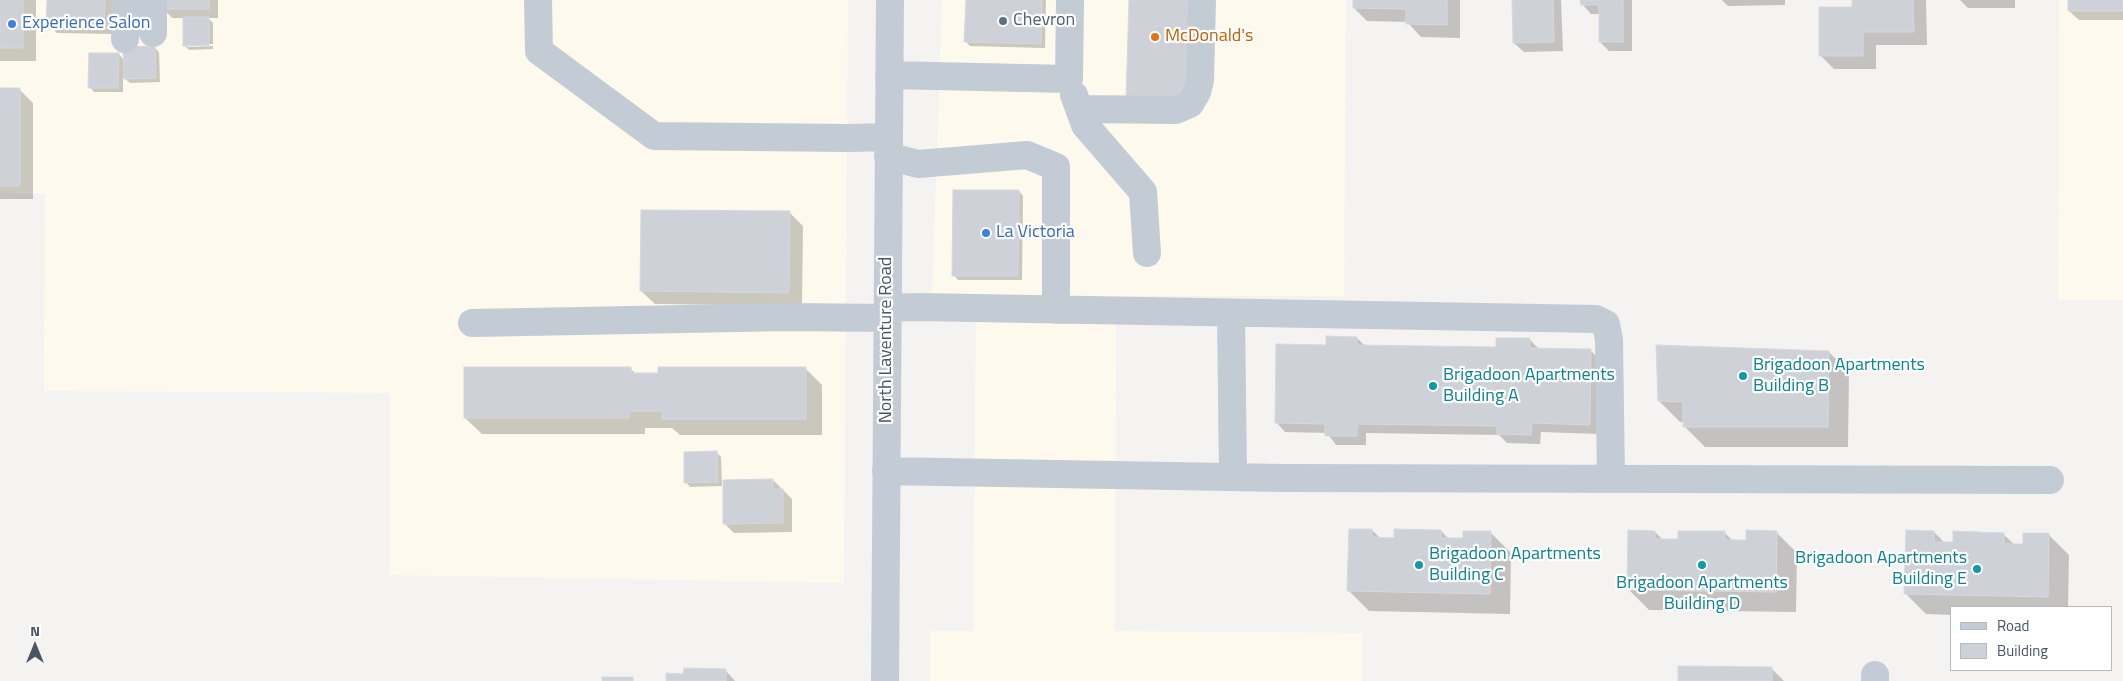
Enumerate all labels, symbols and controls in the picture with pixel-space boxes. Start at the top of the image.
place label: Chevron [1013,10,1075,32]
place label: Experience Salon [22,13,150,35]
marker: Chevron [997,15,1009,27]
marker: Experience Salon [6,18,18,30]
place label: McDonald's [1165,26,1253,48]
marker: McDonald's [1149,31,1161,43]
place label: La Victoria [996,222,1075,244]
marker: La Victoria [980,227,992,239]
street label: North Laventure Road [876,257,898,423]
place label: Brigadoon Apartments Building B [1753,355,1925,398]
place label: Brigadoon Apartments Building A [1443,365,1615,408]
marker: Brigadoon Apartments Building B [1737,370,1749,382]
marker: Brigadoon Apartments Building A [1427,380,1439,392]
place label: Brigadoon Apartments Building C [1429,544,1601,586]
place label: Brigadoon Apartments Building E [1795,548,1967,590]
marker: Brigadoon Apartments Building C [1413,559,1425,571]
marker: Brigadoon Apartments Building D [1696,559,1708,571]
marker: Brigadoon Apartments Building E [1971,563,1983,575]
place label: Brigadoon Apartments Building D [1616,573,1788,616]
legend [1950,606,2113,671]
text: Road [1997,614,2029,637]
text: N [30,620,40,641]
north arrow [10,621,60,671]
text: Building [1997,639,2048,662]

